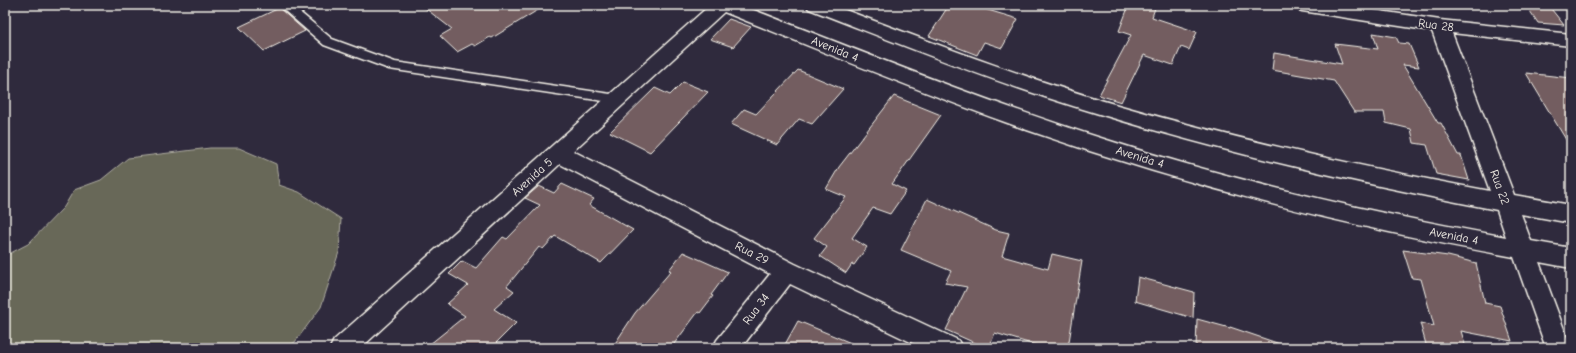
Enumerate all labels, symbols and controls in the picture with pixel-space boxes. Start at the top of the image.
street label: Rua 28 [1417,16,1455,34]
street label: Avenida 4 [809,33,861,65]
street label: Avenida 4 [1114,143,1166,171]
street label: Avenida 5 [509,155,555,199]
street label: Rua 22 [1487,168,1513,206]
street label: Avenida 4 [1428,224,1480,248]
street label: Rua 29 [733,239,771,267]
street label: Rua 34 [740,291,772,327]

